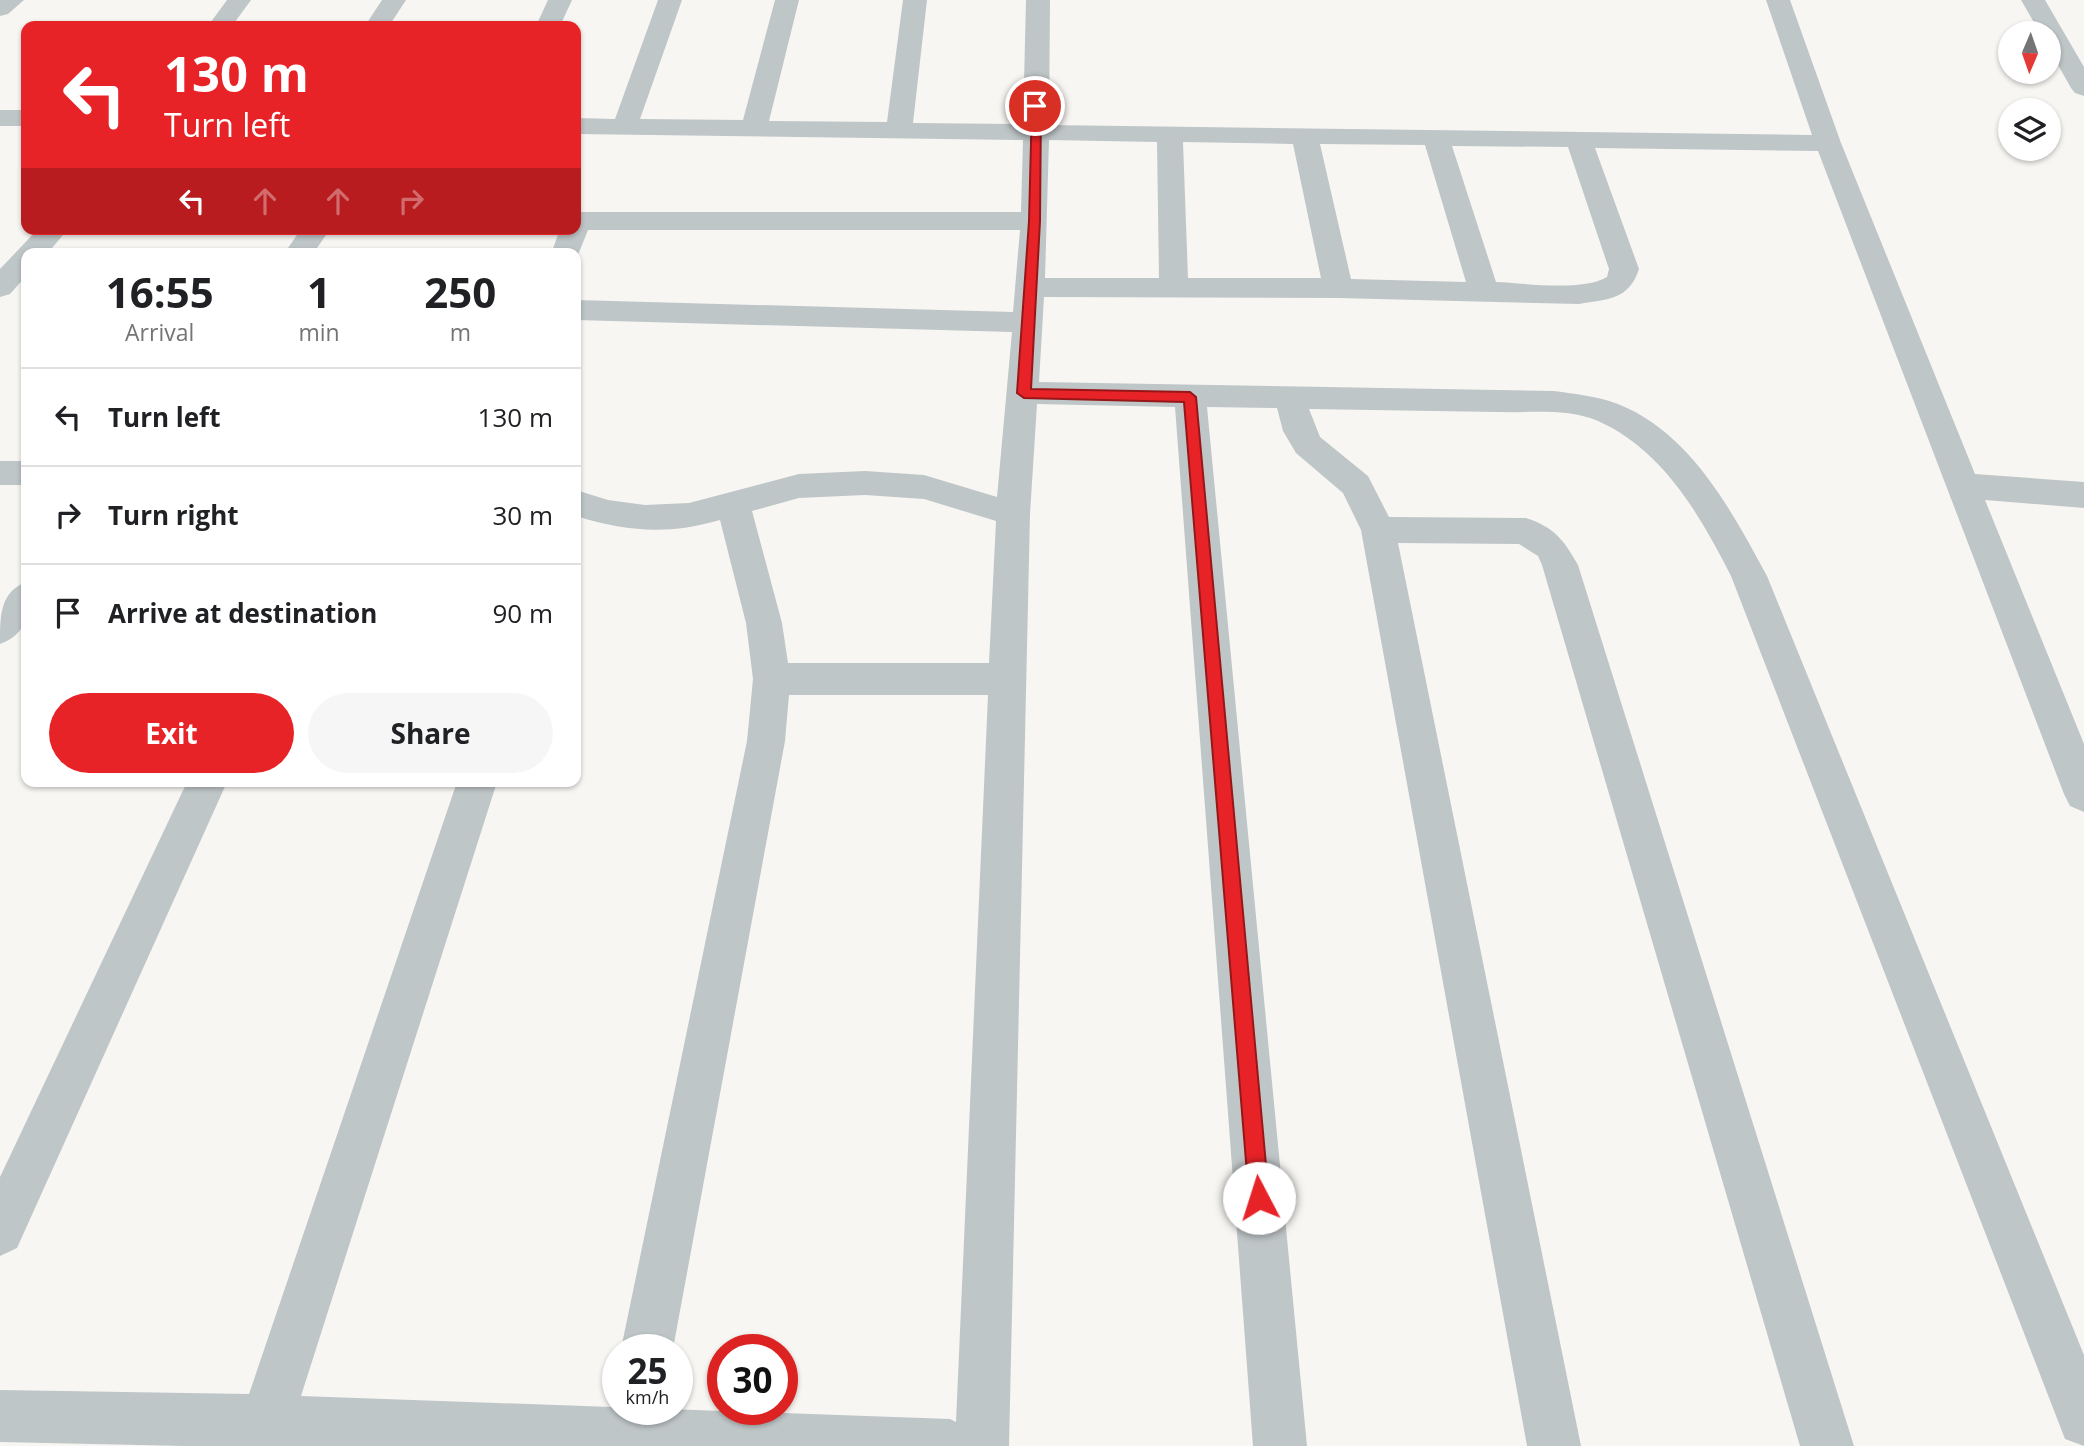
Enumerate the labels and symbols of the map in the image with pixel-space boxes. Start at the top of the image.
north arrow [1998,21,2062,84]
pin [1005,76,1065,136]
position arrow [1222,1161,1296,1235]
speed limit sign: 30 [707,1334,798,1425]

